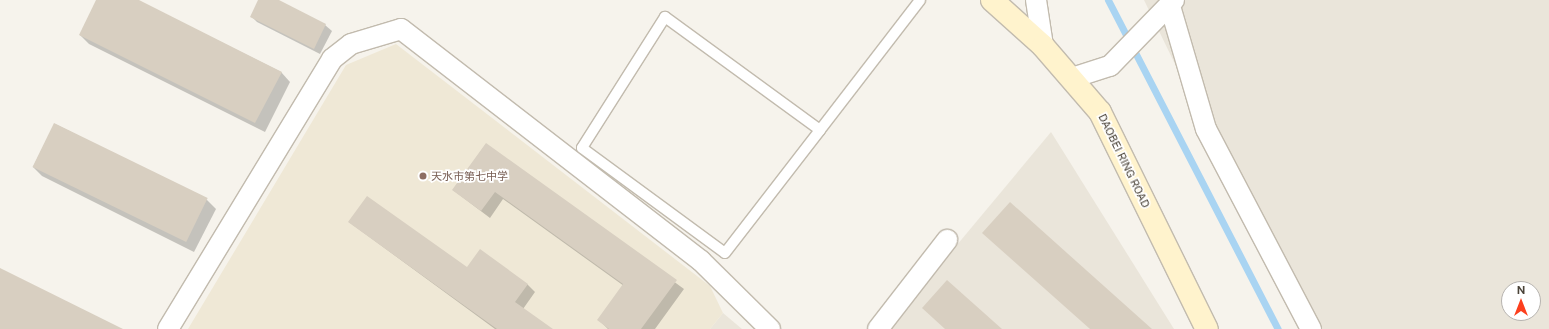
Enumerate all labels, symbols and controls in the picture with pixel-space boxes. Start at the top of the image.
street label: DAOBEI RING ROAD [1095,112,1153,210]
place label: 天水市第七中学 [431,169,508,183]
marker: 天水市第七中学 [418,171,428,181]
north arrow [1501,281,1541,321]
text: N [1517,284,1525,296]

